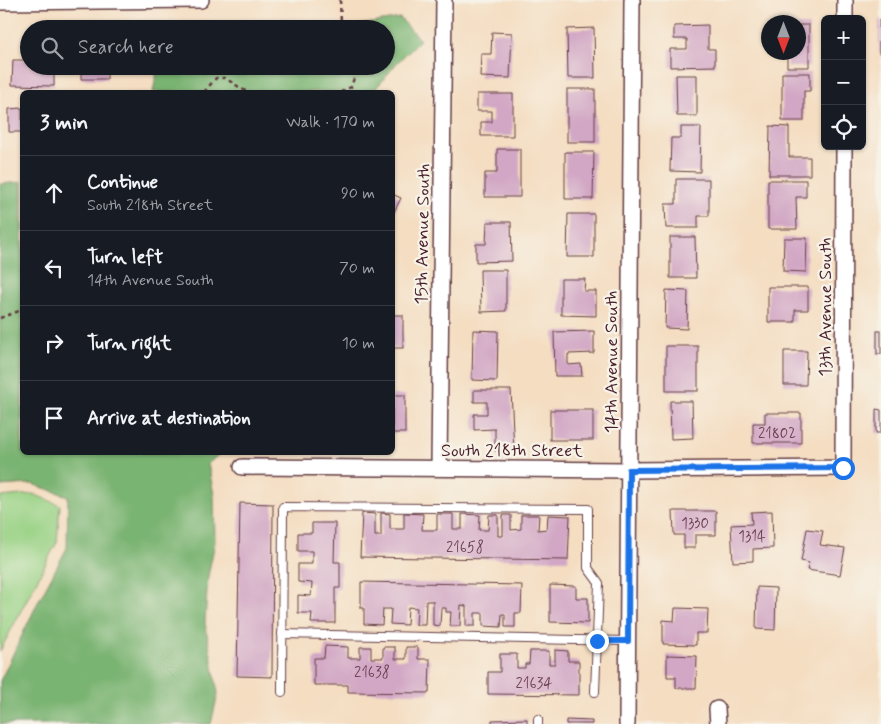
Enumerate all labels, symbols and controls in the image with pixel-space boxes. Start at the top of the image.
north arrow [761,15,806,60]
map controls [821,15,866,150]
button: + [821,15,866,60]
search box [20,20,395,75]
icon: search [38,34,66,62]
text: Search here [78,35,174,60]
button: − [821,60,866,105]
button: locate [821,105,866,150]
text: 3 min [40,109,88,137]
text: Walk · 170 m [286,112,375,133]
street label: 15th Avenue South [410,163,436,305]
text: Continue [87,170,158,195]
icon: ahead [40,179,68,207]
text: 90 m [341,183,375,204]
text: South 218th Street [87,195,213,216]
street label: 13th Avenue South [814,237,838,377]
text: Turn left [87,245,163,270]
icon: left [40,254,68,282]
text: 70 m [339,258,375,279]
text: 14th Avenue South [87,270,214,291]
street label: 14th Avenue South [600,291,624,433]
icon: right [40,329,68,357]
text: Turn right [87,331,171,356]
text: 10 m [342,333,375,354]
icon: arrive [40,404,68,432]
text: Arrive at destination [87,406,251,431]
house number: 21802 [758,424,796,444]
street label: South 218th Street [441,439,583,463]
route start [832,457,855,480]
house number: 1330 [681,514,709,534]
house number: 1314 [738,527,766,547]
house number: 21658 [446,538,484,558]
route end [586,630,609,653]
house number: 21638 [354,663,390,683]
house number: 21634 [516,674,552,694]

